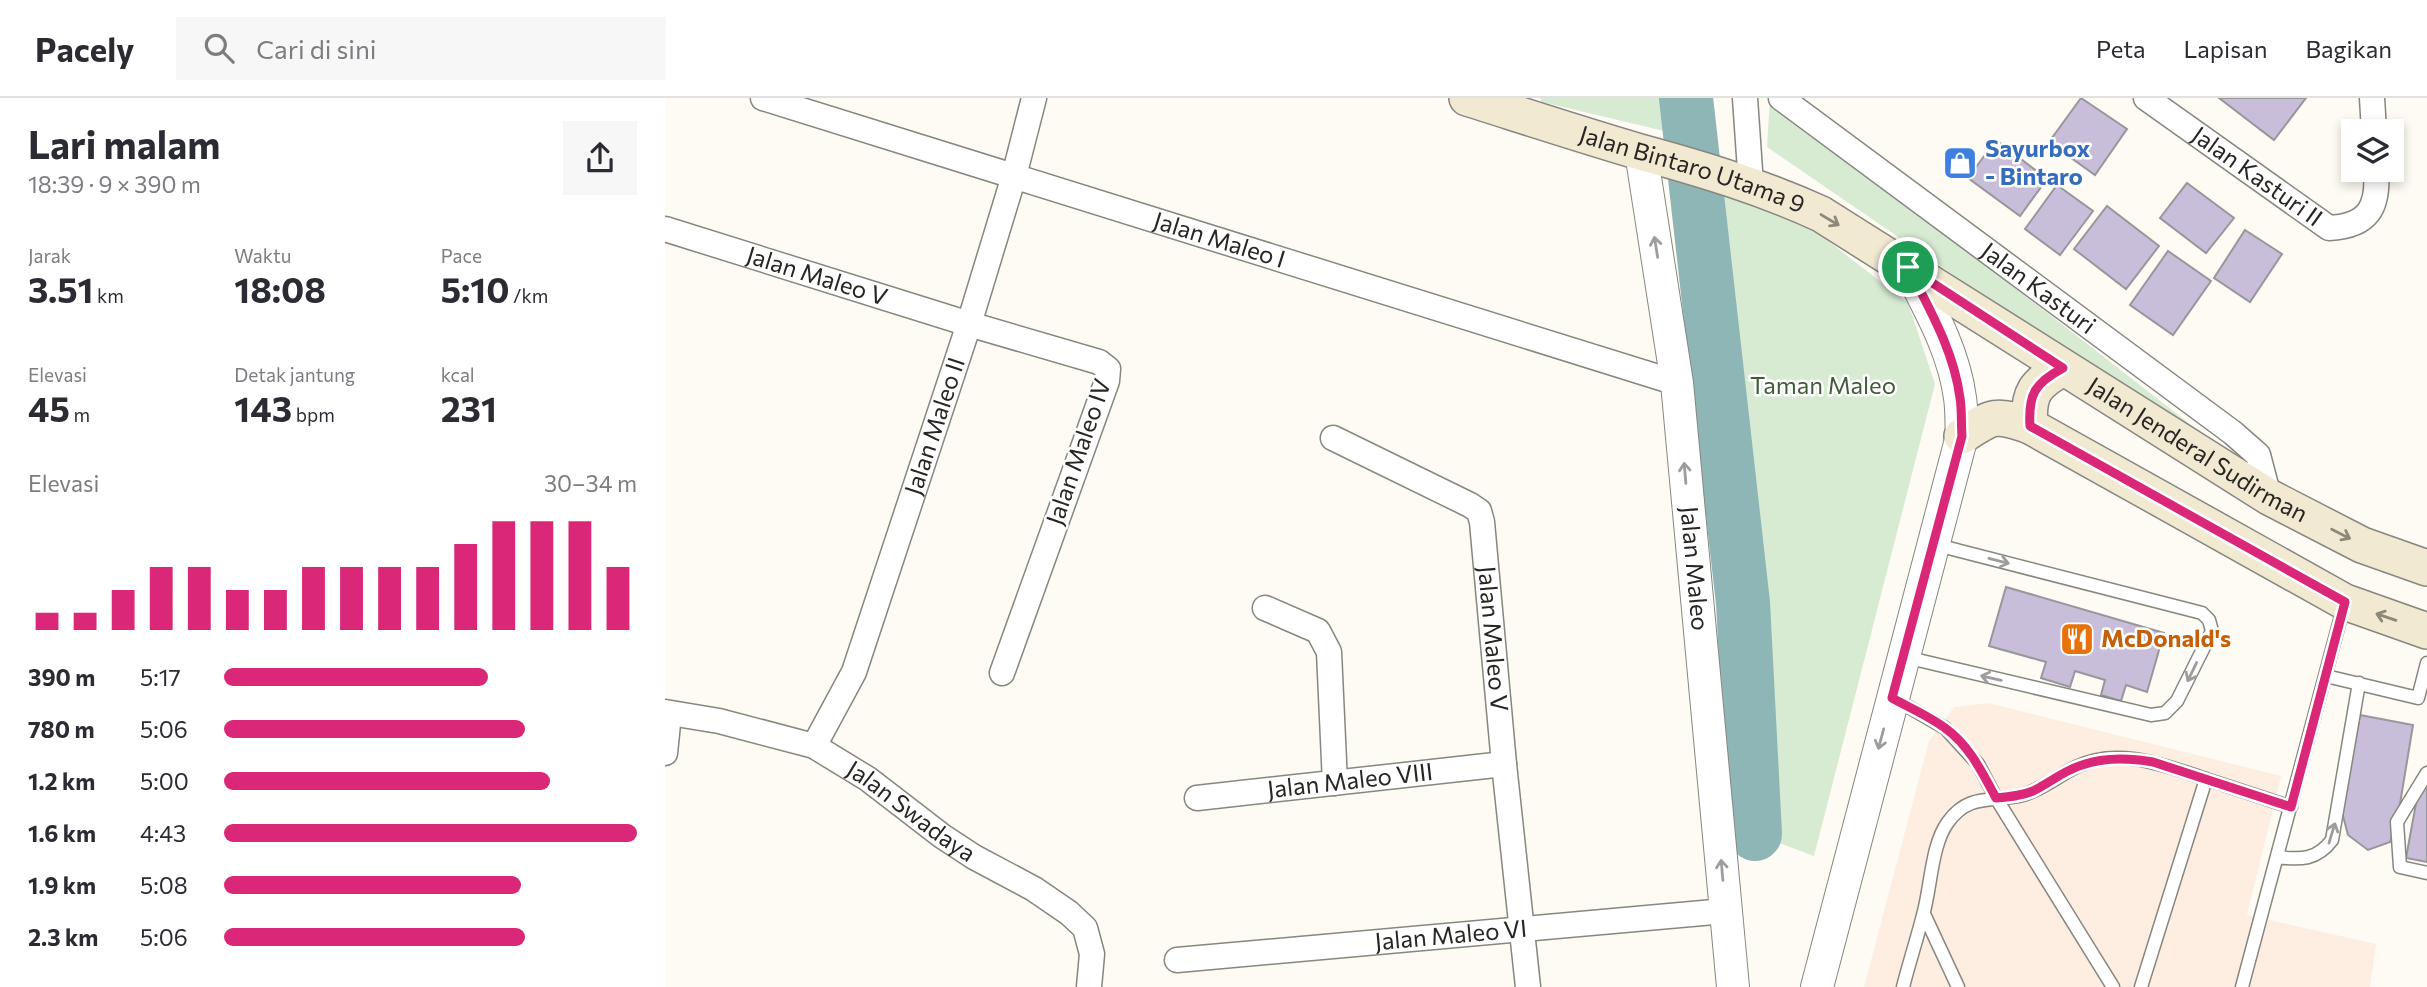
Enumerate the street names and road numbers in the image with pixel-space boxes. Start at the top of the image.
street label: Jalan Bintaro Utama 9 [1576,118,1810,218]
street label: Jalan Kasturi II [2187,119,2329,232]
street label: Jalan Maleo I [1150,205,1289,273]
street label: Jalan Kasturi [1976,235,2102,339]
street label: Jalan Maleo V [743,239,891,311]
street label: Jalan Maleo II [898,353,970,498]
street label: Jalan Jenderal Sudirman [2082,370,2313,527]
street label: Jalan Maleo IV [1039,375,1116,528]
street label: Jalan Maleo [1675,505,1716,632]
street label: Jalan Maleo V [1473,565,1515,713]
street label: Jalan Swadaya [842,754,981,867]
street label: Jalan Maleo VIII [1266,756,1434,803]
street label: Jalan Maleo VI [1373,913,1528,955]

